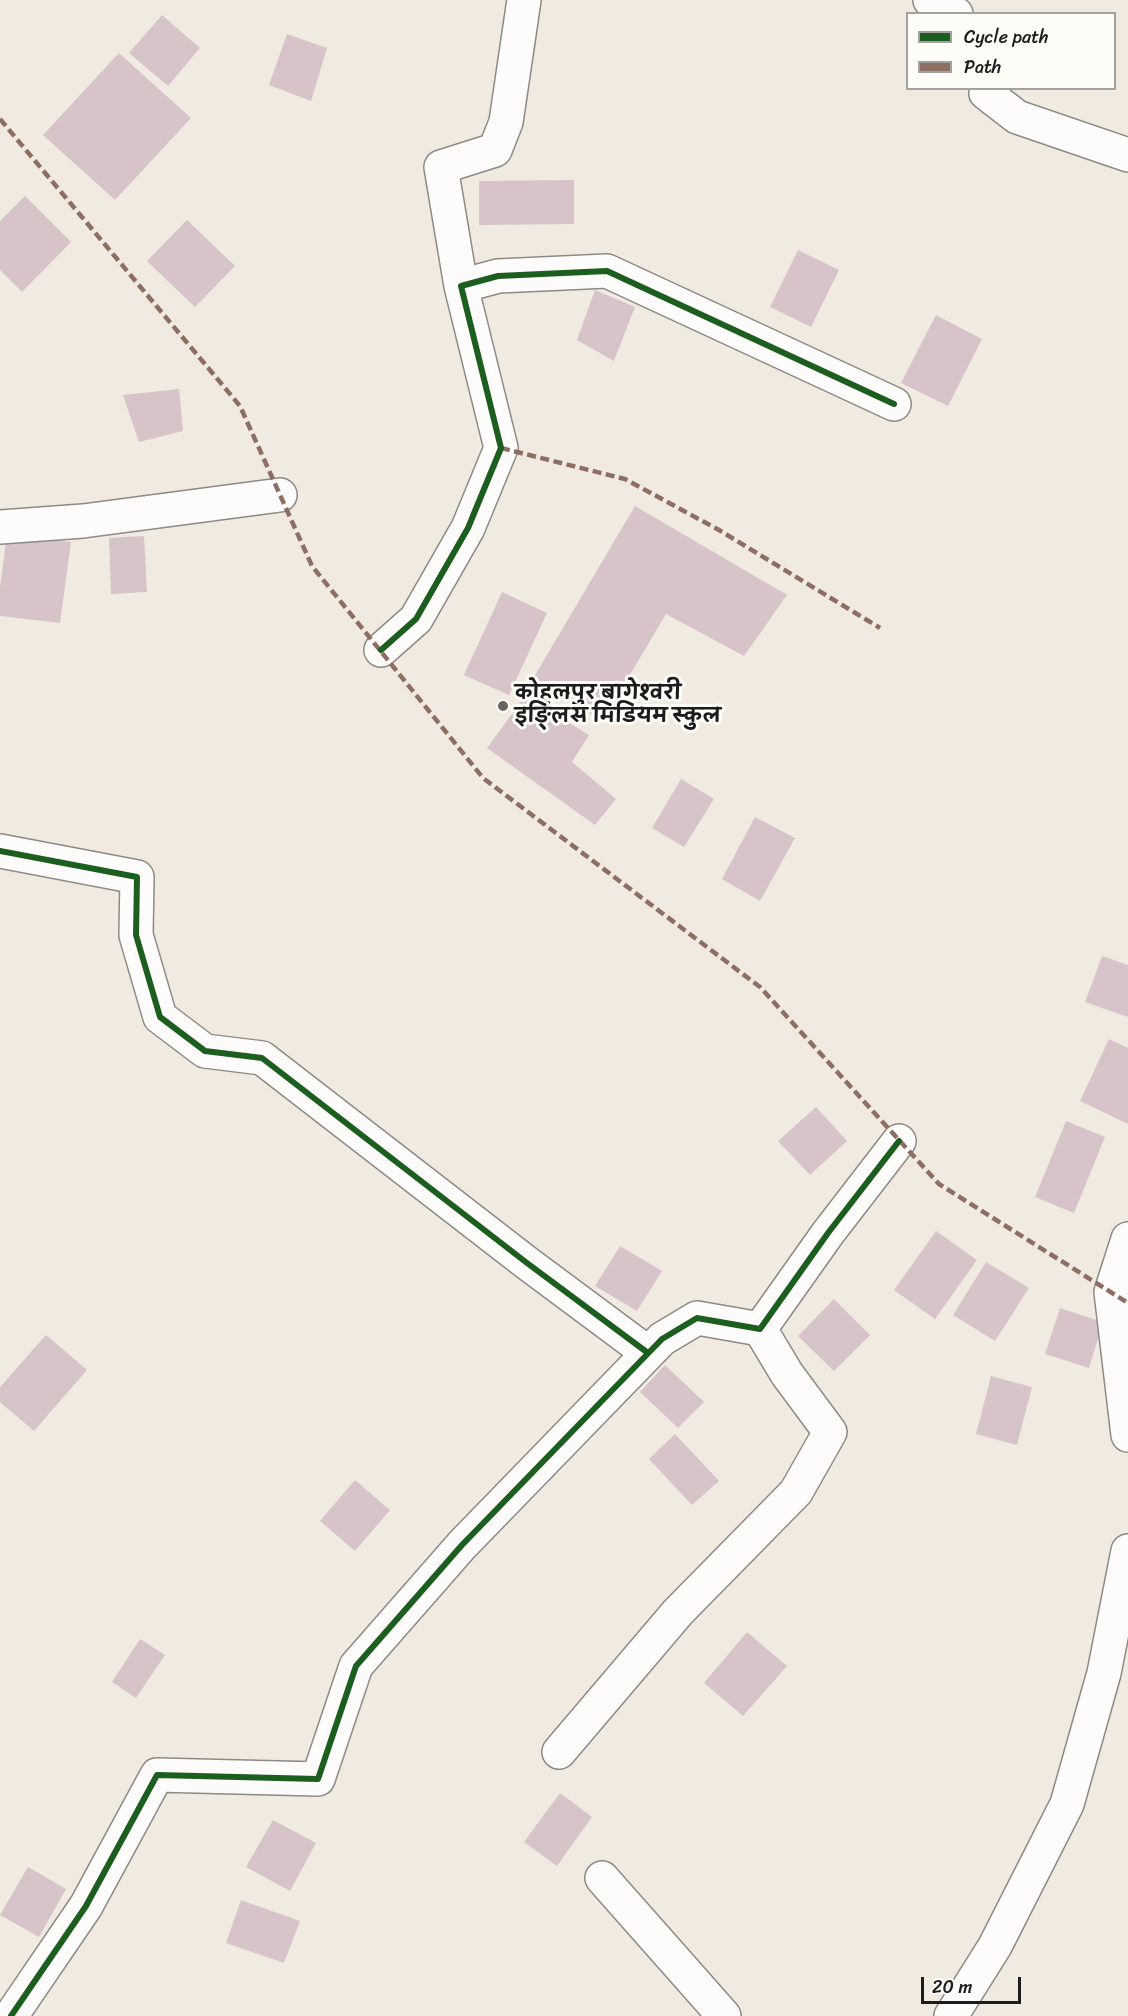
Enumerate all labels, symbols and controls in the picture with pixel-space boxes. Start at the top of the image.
legend [906,12,1116,90]
text: Cycle path [964,21,1048,53]
text: Path [964,51,1001,83]
place label: कोहलपुर बागेश्वरी इङ्लिस मिडियम स्कुल [515,682,721,729]
marker: कोहलपुर बागेश्वरी इङ्लिस मिडियम स्कुल [496,699,510,713]
scale bar [924,1965,1024,2003]
text: 20 m [932,1971,972,2003]

